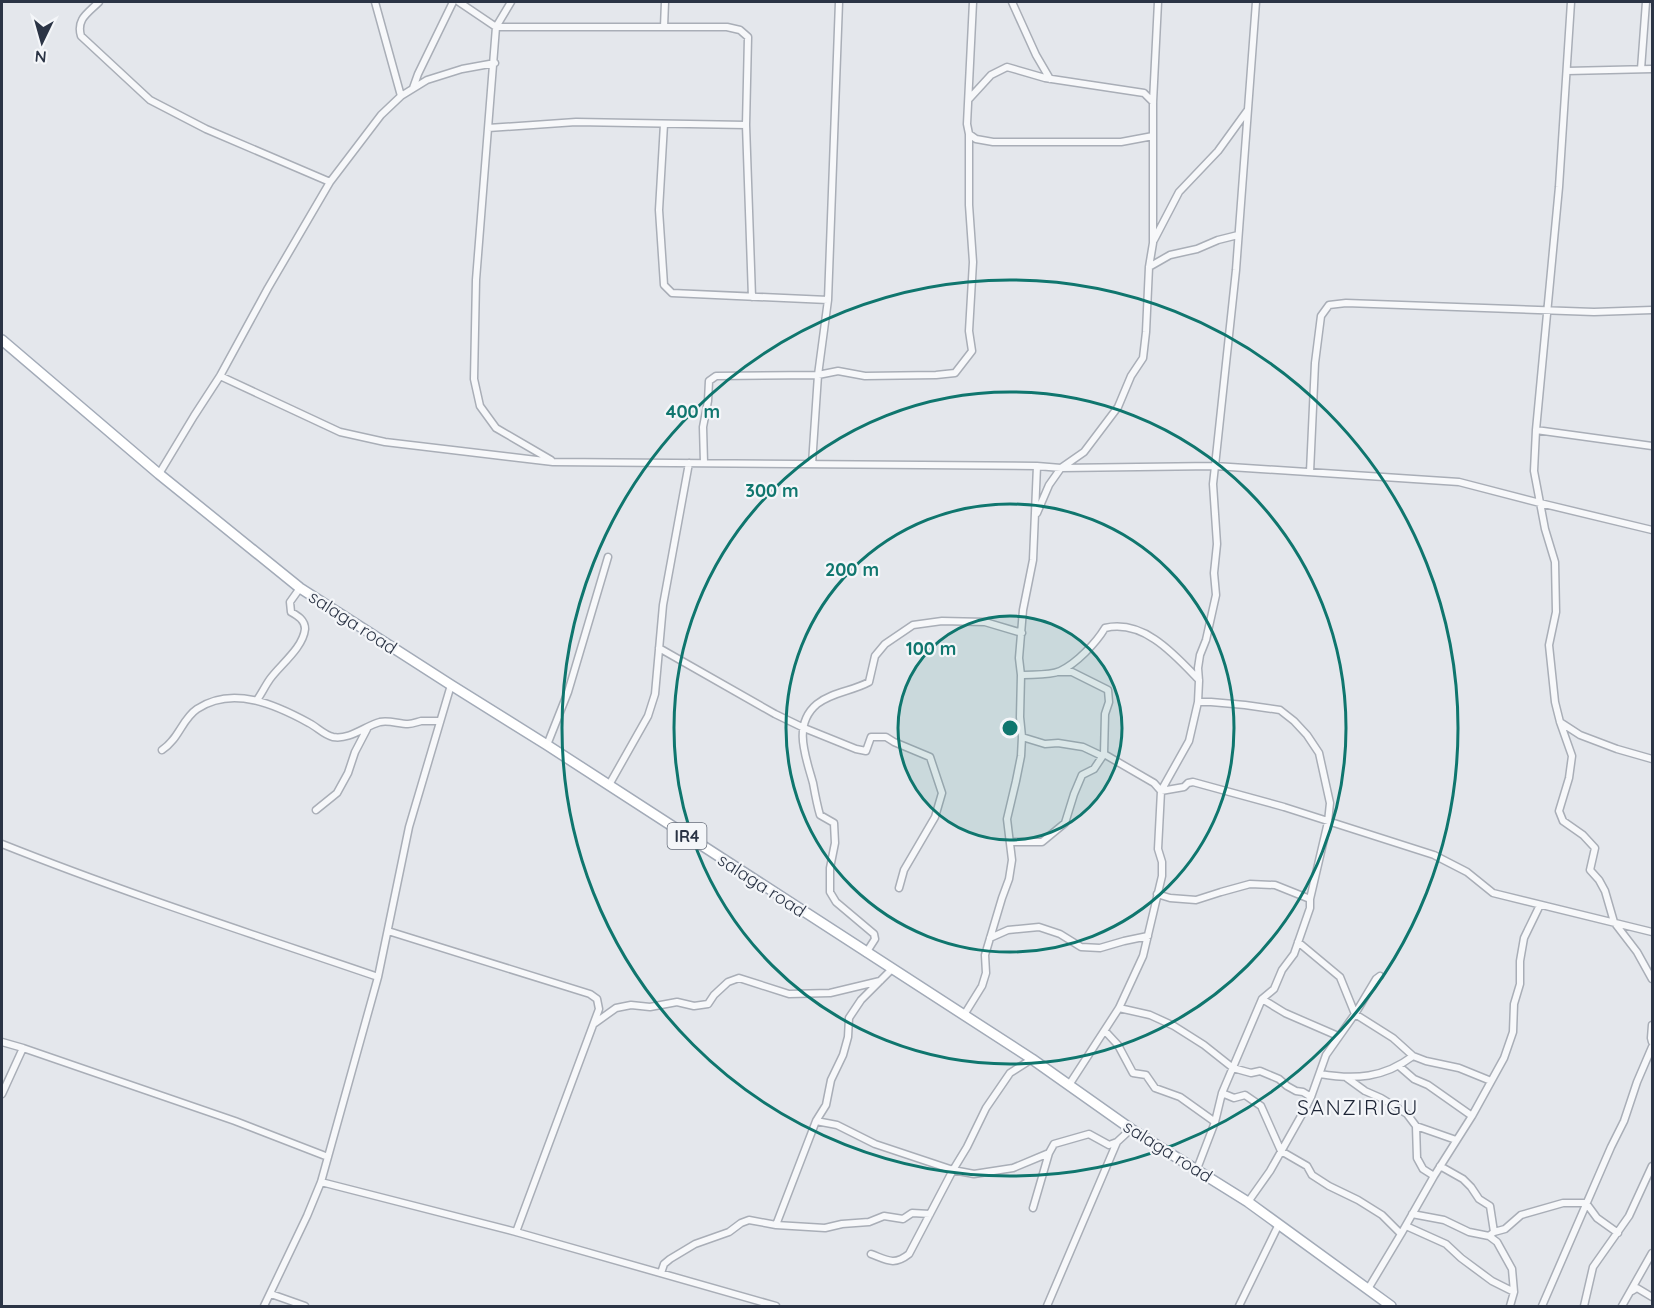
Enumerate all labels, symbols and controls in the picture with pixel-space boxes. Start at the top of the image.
north arrow [12,12,72,72]
text: N [34,46,47,67]
text: 400 m [666,400,720,423]
text: 300 m [745,479,799,502]
text: 200 m [825,558,879,581]
street label: salaga road [304,585,402,659]
text: 100 m [906,637,956,660]
centre of rings [1000,718,1020,738]
road number: IR4 [668,823,706,849]
street label: salaga road [713,848,811,922]
district label: SANZIRIGU [1297,1094,1419,1120]
street label: salaga road [1119,1115,1217,1187]

